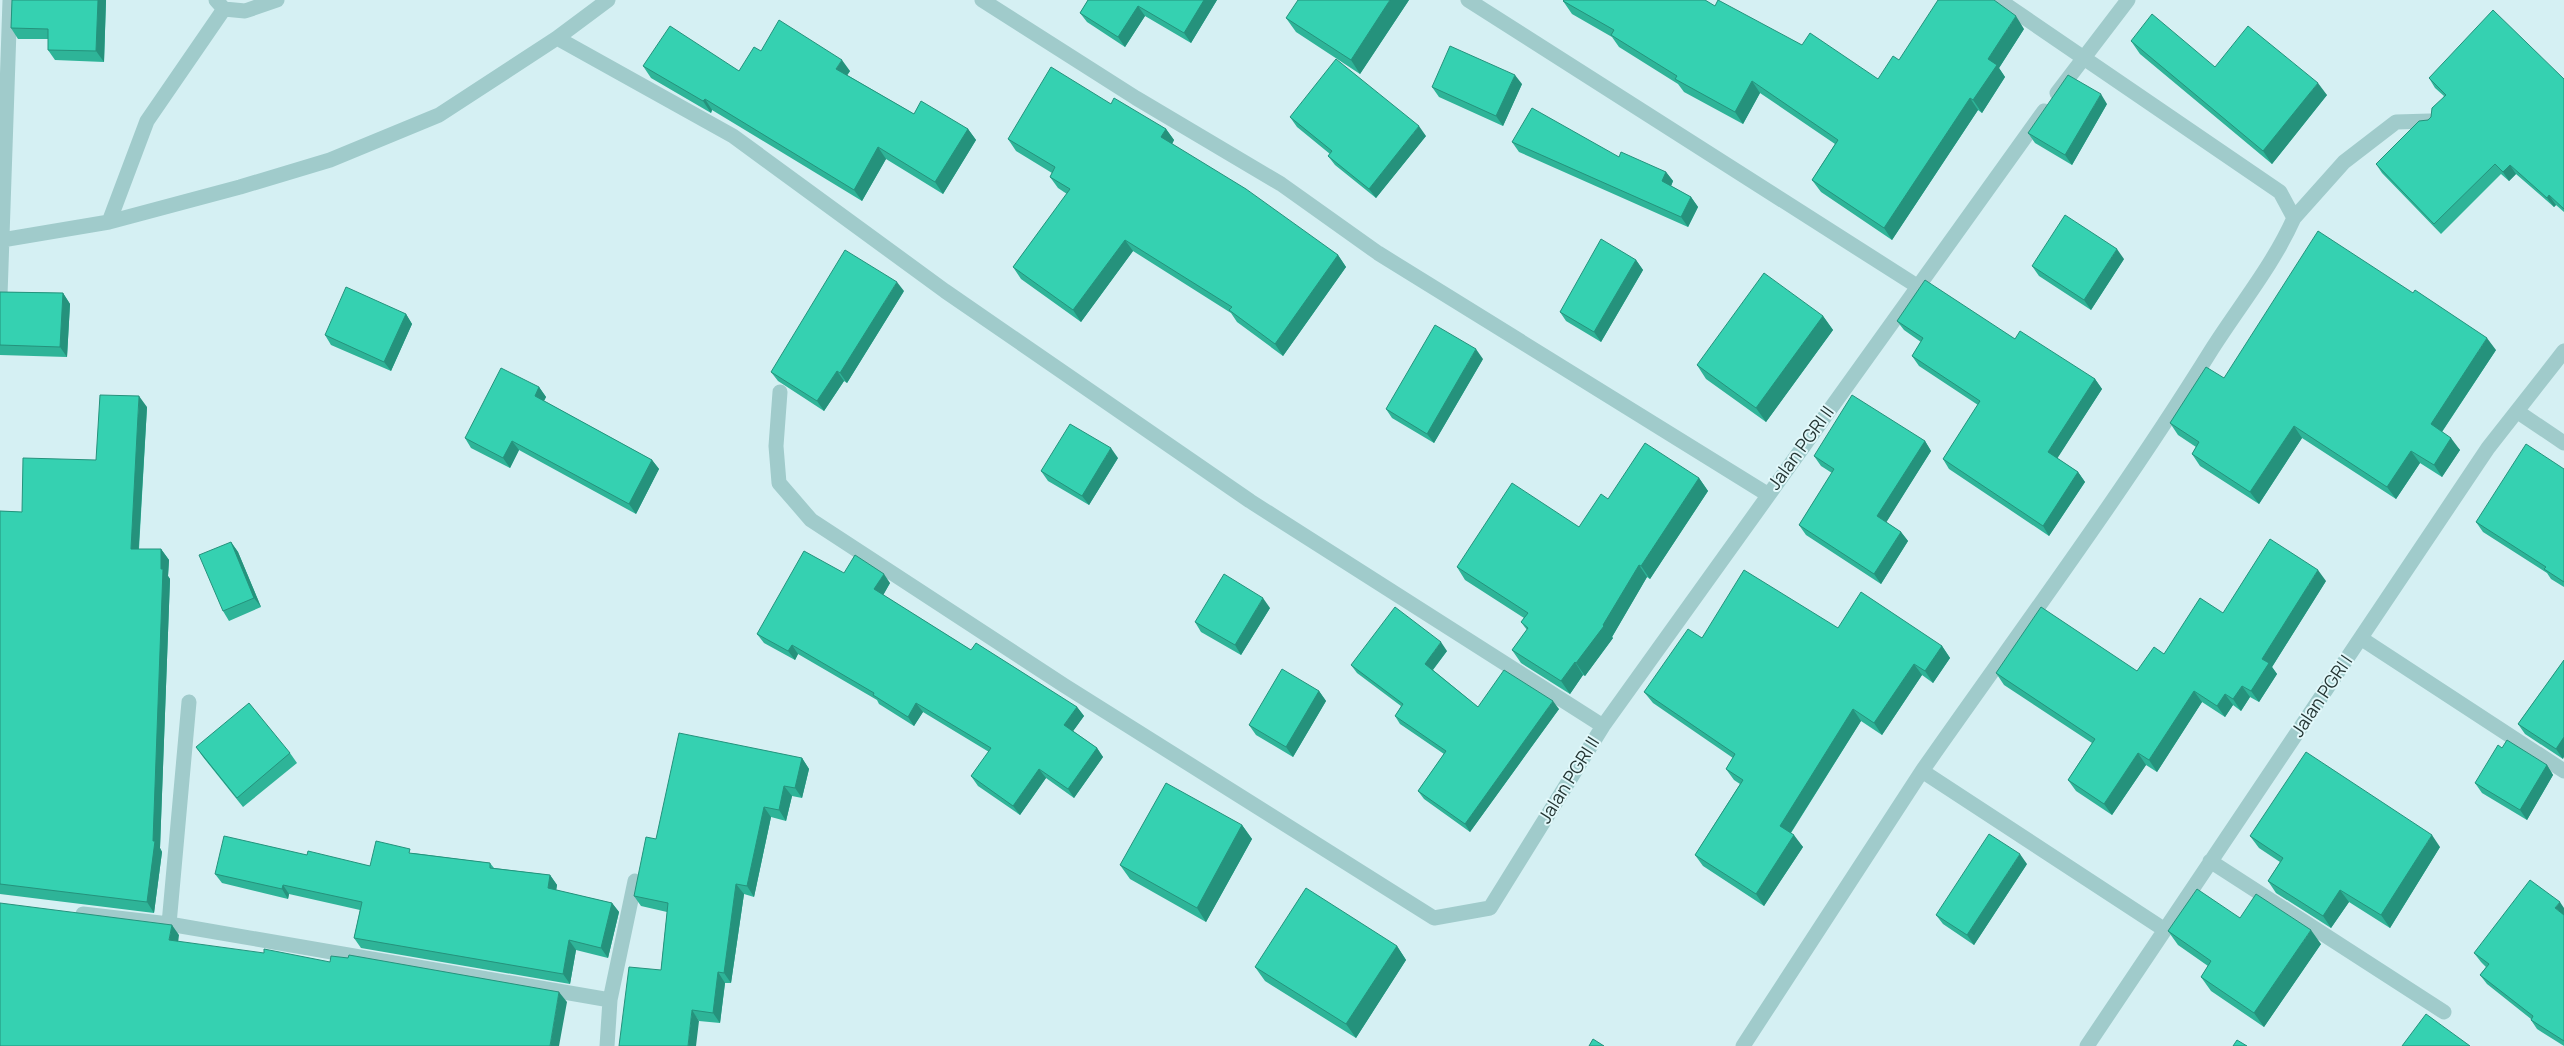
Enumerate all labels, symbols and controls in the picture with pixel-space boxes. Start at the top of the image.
street label: Jalan PGRI II [1762,401,1839,494]
street label: Jalan PGRI I [2285,650,2357,741]
street label: Jalan PGRI II [1532,732,1604,827]

